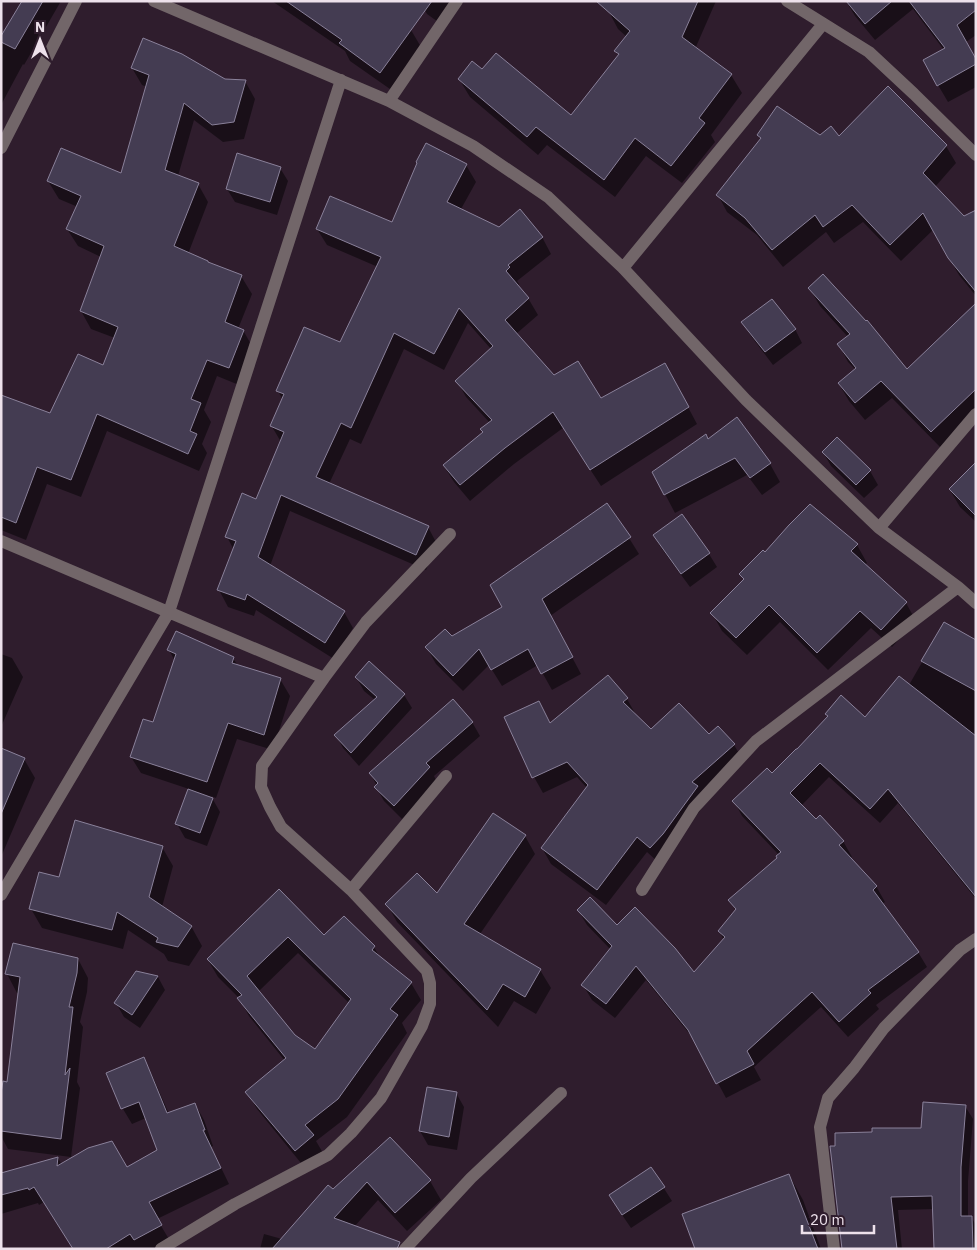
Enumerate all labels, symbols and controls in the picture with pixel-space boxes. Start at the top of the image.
north arrow [15,15,65,65]
text: N [35,18,45,36]
scale bar [802,1202,874,1234]
text: 20 m [810,1210,845,1229]

